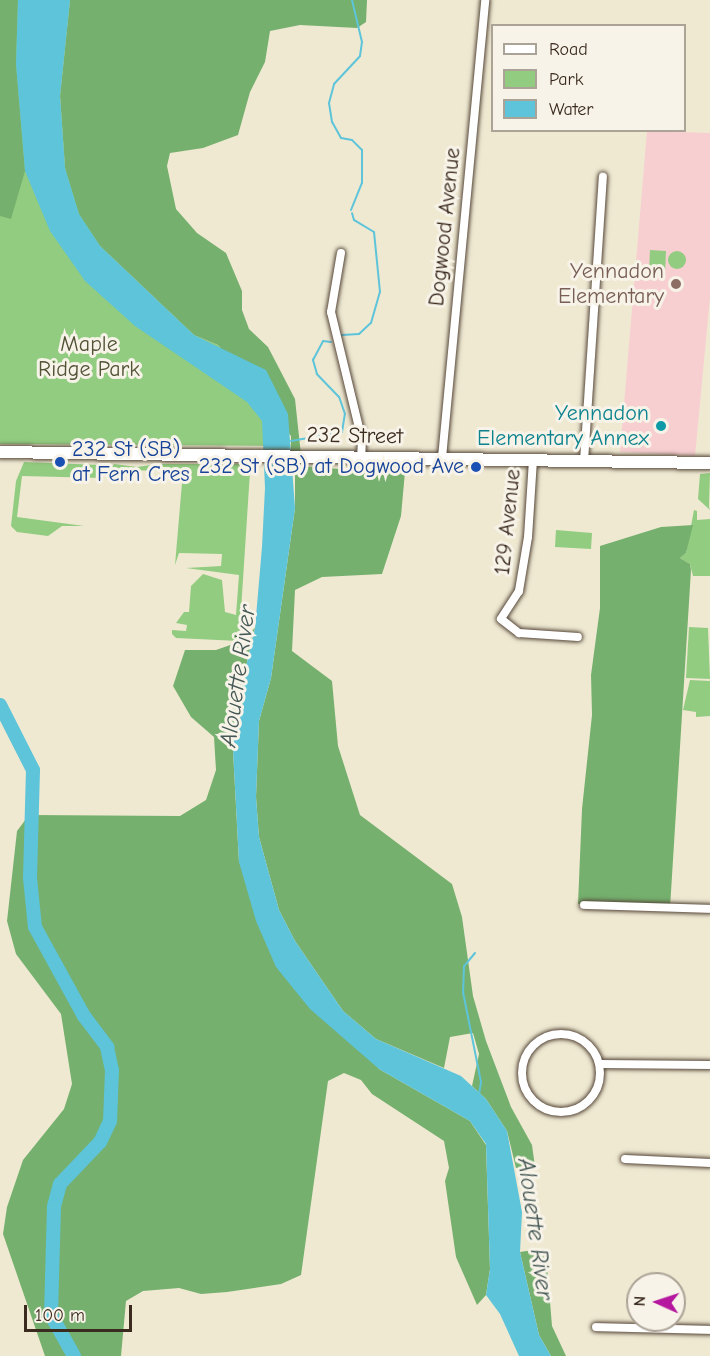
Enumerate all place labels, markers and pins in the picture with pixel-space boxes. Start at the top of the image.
place label: Yennadon Elementary [558,258,664,310]
marker: Yennadon Elementary [669,277,683,291]
place label: Yennadon Elementary Annex [477,400,649,452]
marker: Yennadon Elementary Annex [654,419,668,433]
place label: 232 St (SB) at Fern Cres [72,436,190,488]
place label: 232 St (SB) at Dogwood Ave [199,454,464,480]
marker: 232 St (SB) at Fern Cres [53,455,67,469]
marker: 232 St (SB) at Dogwood Ave [469,460,483,474]

